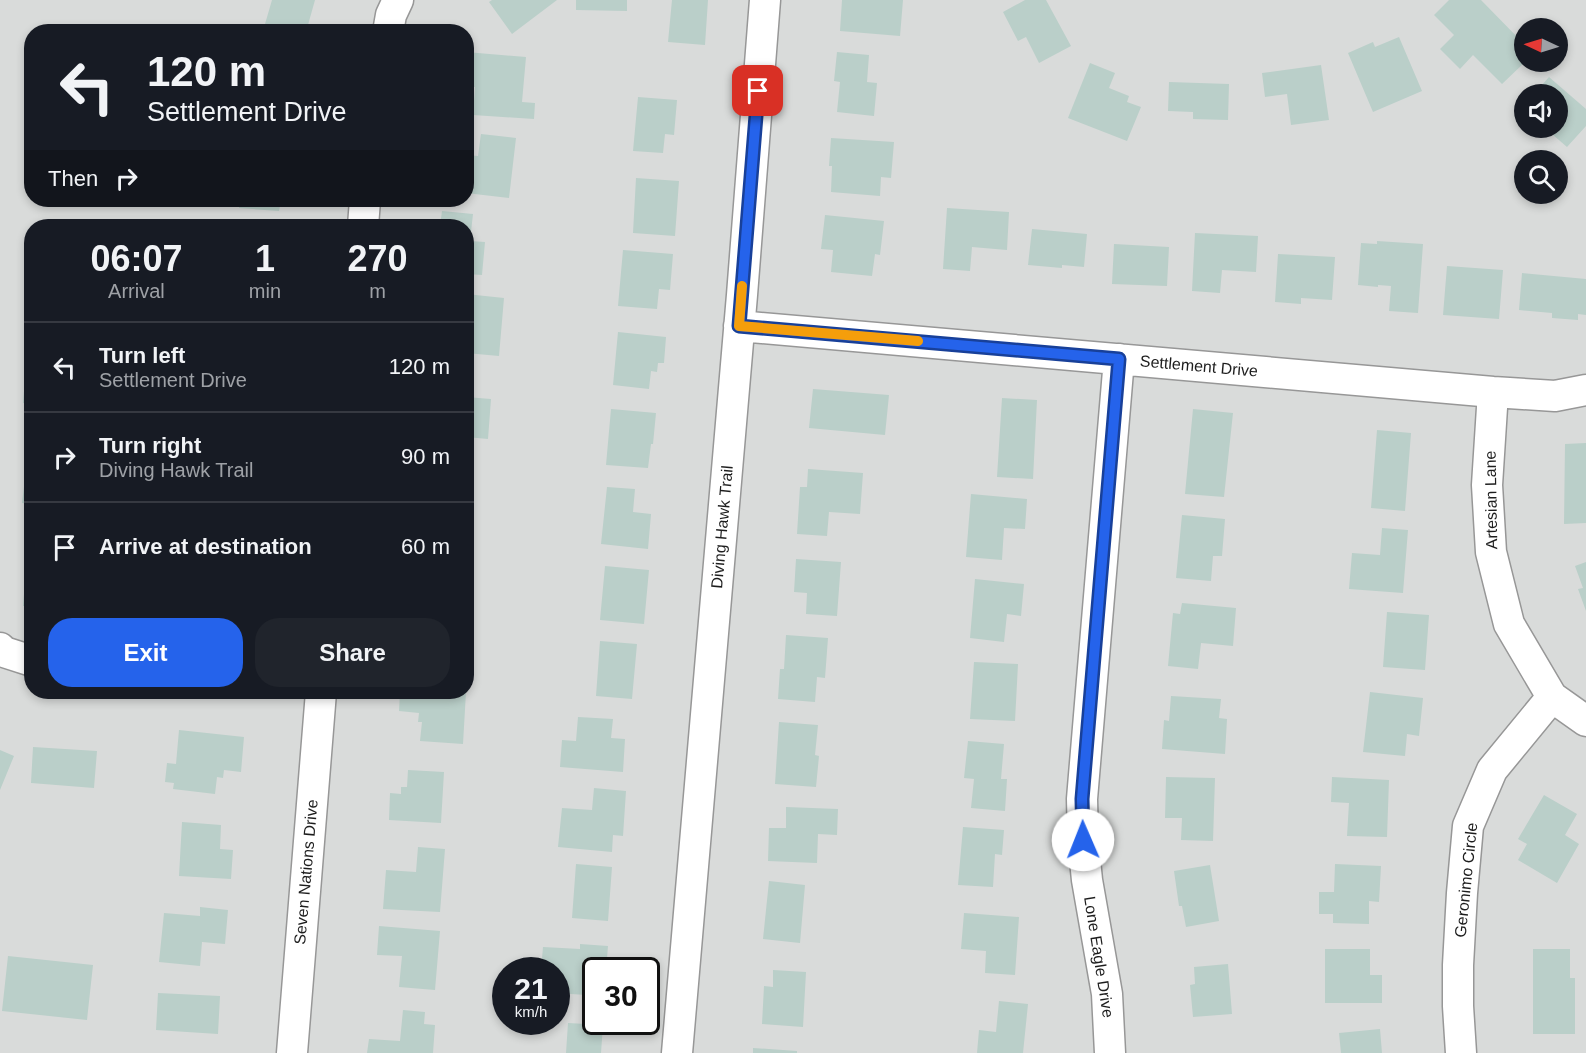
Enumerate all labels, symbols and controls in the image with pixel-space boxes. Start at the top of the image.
north arrow [1514,18,1568,72]
map controls [1514,18,1568,204]
icon: left [48,48,126,126]
text: 120 m [147,48,266,95]
pin [732,65,783,116]
icon: arrive [741,74,774,107]
button: sound [1514,84,1568,138]
text: Settlement Drive [147,97,347,127]
button: search [1514,150,1568,204]
icon: right [110,162,143,195]
text: Then [48,166,98,191]
text: 06:07 [90,238,182,279]
text: 1 [255,238,275,279]
text: 270 [347,238,408,279]
text: Arrival [108,280,165,302]
text: min [249,280,281,302]
text: m [369,280,386,302]
text: Turn left [99,343,185,368]
icon: left [48,351,81,384]
street label: Settlement Drive [1139,352,1259,380]
text: 120 m [389,354,450,379]
text: Settlement Drive [99,369,247,391]
text: Turn right [99,433,201,458]
icon: right [48,441,81,474]
text: 90 m [401,444,450,469]
street label: Artesian Lane [1482,450,1500,550]
text: Diving Hawk Trail [99,459,253,481]
street label: Diving Hawk Trail [708,465,736,589]
icon: arrive [48,531,81,564]
text: Arrive at destination [99,534,312,559]
text: 60 m [401,534,450,559]
button: Exit [48,618,243,687]
button: Share [255,618,450,687]
street label: Seven Nations Drive [291,799,321,945]
position arrow [1051,808,1115,872]
street label: Geronimo Circle [1452,822,1481,938]
street label: Lone Eagle Drive [1081,895,1117,1019]
speed limit sign: 30 [582,957,660,1035]
text: 21 [514,972,548,1005]
text: km/h [515,1003,547,1020]

